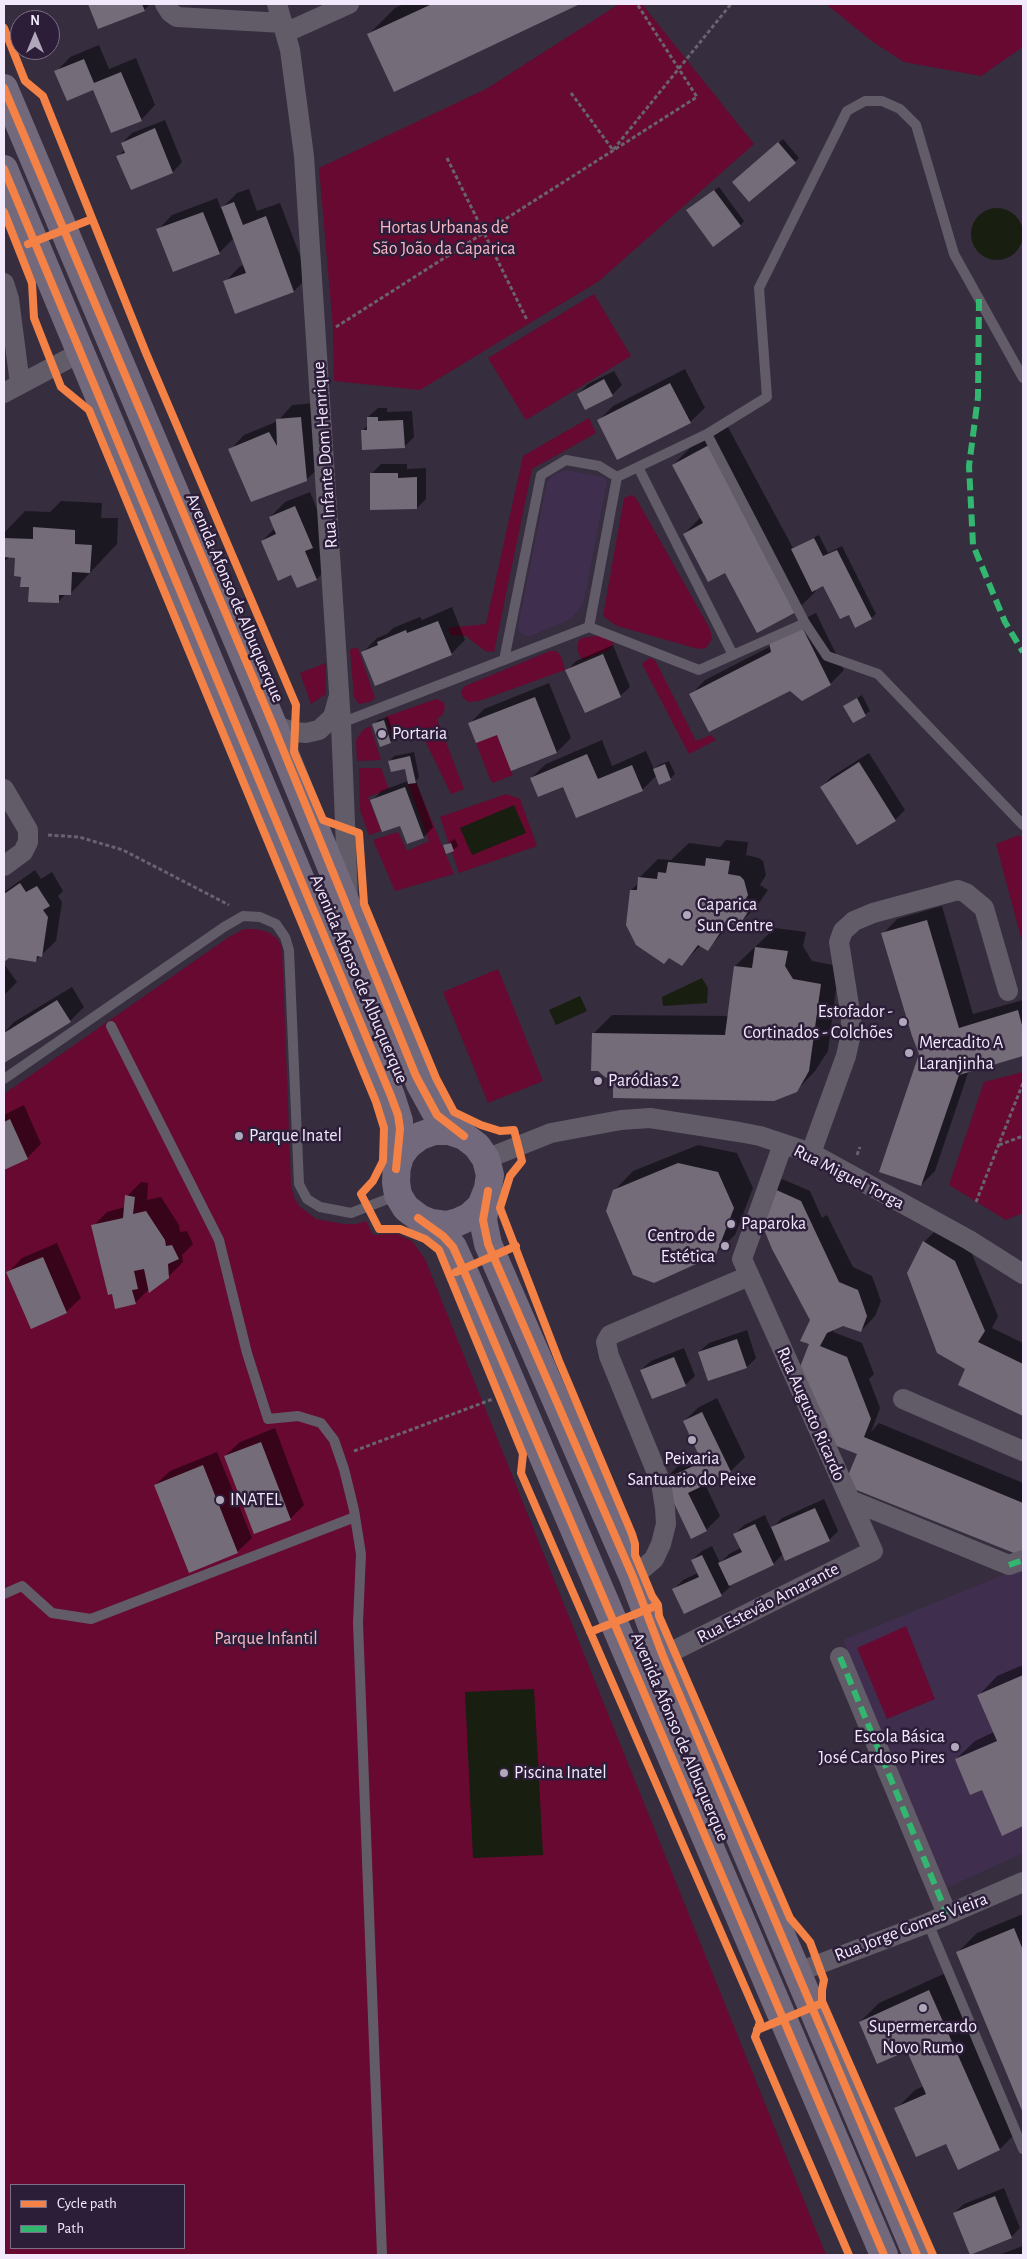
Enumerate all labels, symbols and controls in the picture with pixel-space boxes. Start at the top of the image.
north arrow [10,10,60,60]
text: N [30,14,40,28]
park label: Hortas Urbanas de São João da Caparica [372,217,516,260]
street label: Rua Infante Dom Henrique [308,361,342,549]
street label: Avenida Afonso de Albuquerque [181,490,289,706]
place label: Portaria [392,723,447,745]
marker: Portaria [376,728,388,740]
street label: Avenida Afonso de Albuquerque [305,871,413,1087]
place label: Caparica Sun Centre [697,894,773,936]
marker: Caparica Sun Centre [681,909,693,921]
place label: Estofador - Cortinados - Colchões [743,1001,893,1044]
marker: Estofador - Cortinados - Colchões [897,1016,909,1028]
place label: Mercadito A Laranjinha [919,1032,1003,1074]
marker: Mercadito A Laranjinha [903,1047,915,1059]
place label: Paródias 2 [608,1070,679,1092]
marker: Paródias 2 [592,1075,604,1087]
place label: Parque Inatel [249,1125,342,1147]
marker: Parque Inatel [233,1130,245,1142]
street label: Rua Miguel Torga [790,1140,908,1214]
place label: Paparoka [741,1213,806,1235]
marker: Paparoka [725,1218,737,1230]
place label: Centro de Estética [647,1225,715,1268]
marker: Centro de Estética [719,1240,731,1252]
street label: Rua Augusto Ricardo [772,1344,850,1484]
marker: Peixaria Santuario do Peixe [686,1434,698,1446]
place label: Peixaria Santuario do Peixe [628,1448,756,1490]
place label: INATEL [230,1489,282,1511]
marker: INATEL [214,1494,226,1506]
street label: Rua Estevão Amarante [693,1558,843,1648]
park label: Parque Infantil [214,1628,318,1650]
street label: Avenida Afonso de Albuquerque [626,1629,734,1845]
place label: Escola Básica José Cardoso Pires [819,1726,945,1768]
marker: Escola Básica José Cardoso Pires [949,1741,961,1753]
place label: Piscina Inatel [514,1762,607,1784]
marker: Piscina Inatel [498,1767,510,1779]
street label: Rua Jorge Gomes Vieira [831,1888,991,1966]
marker: Supermercardo Novo Rumo [917,2002,929,2014]
place label: Supermercardo Novo Rumo [869,2016,977,2058]
legend [10,2184,185,2249]
text: Cycle path [57,2196,117,2211]
text: Path [57,2221,84,2236]

